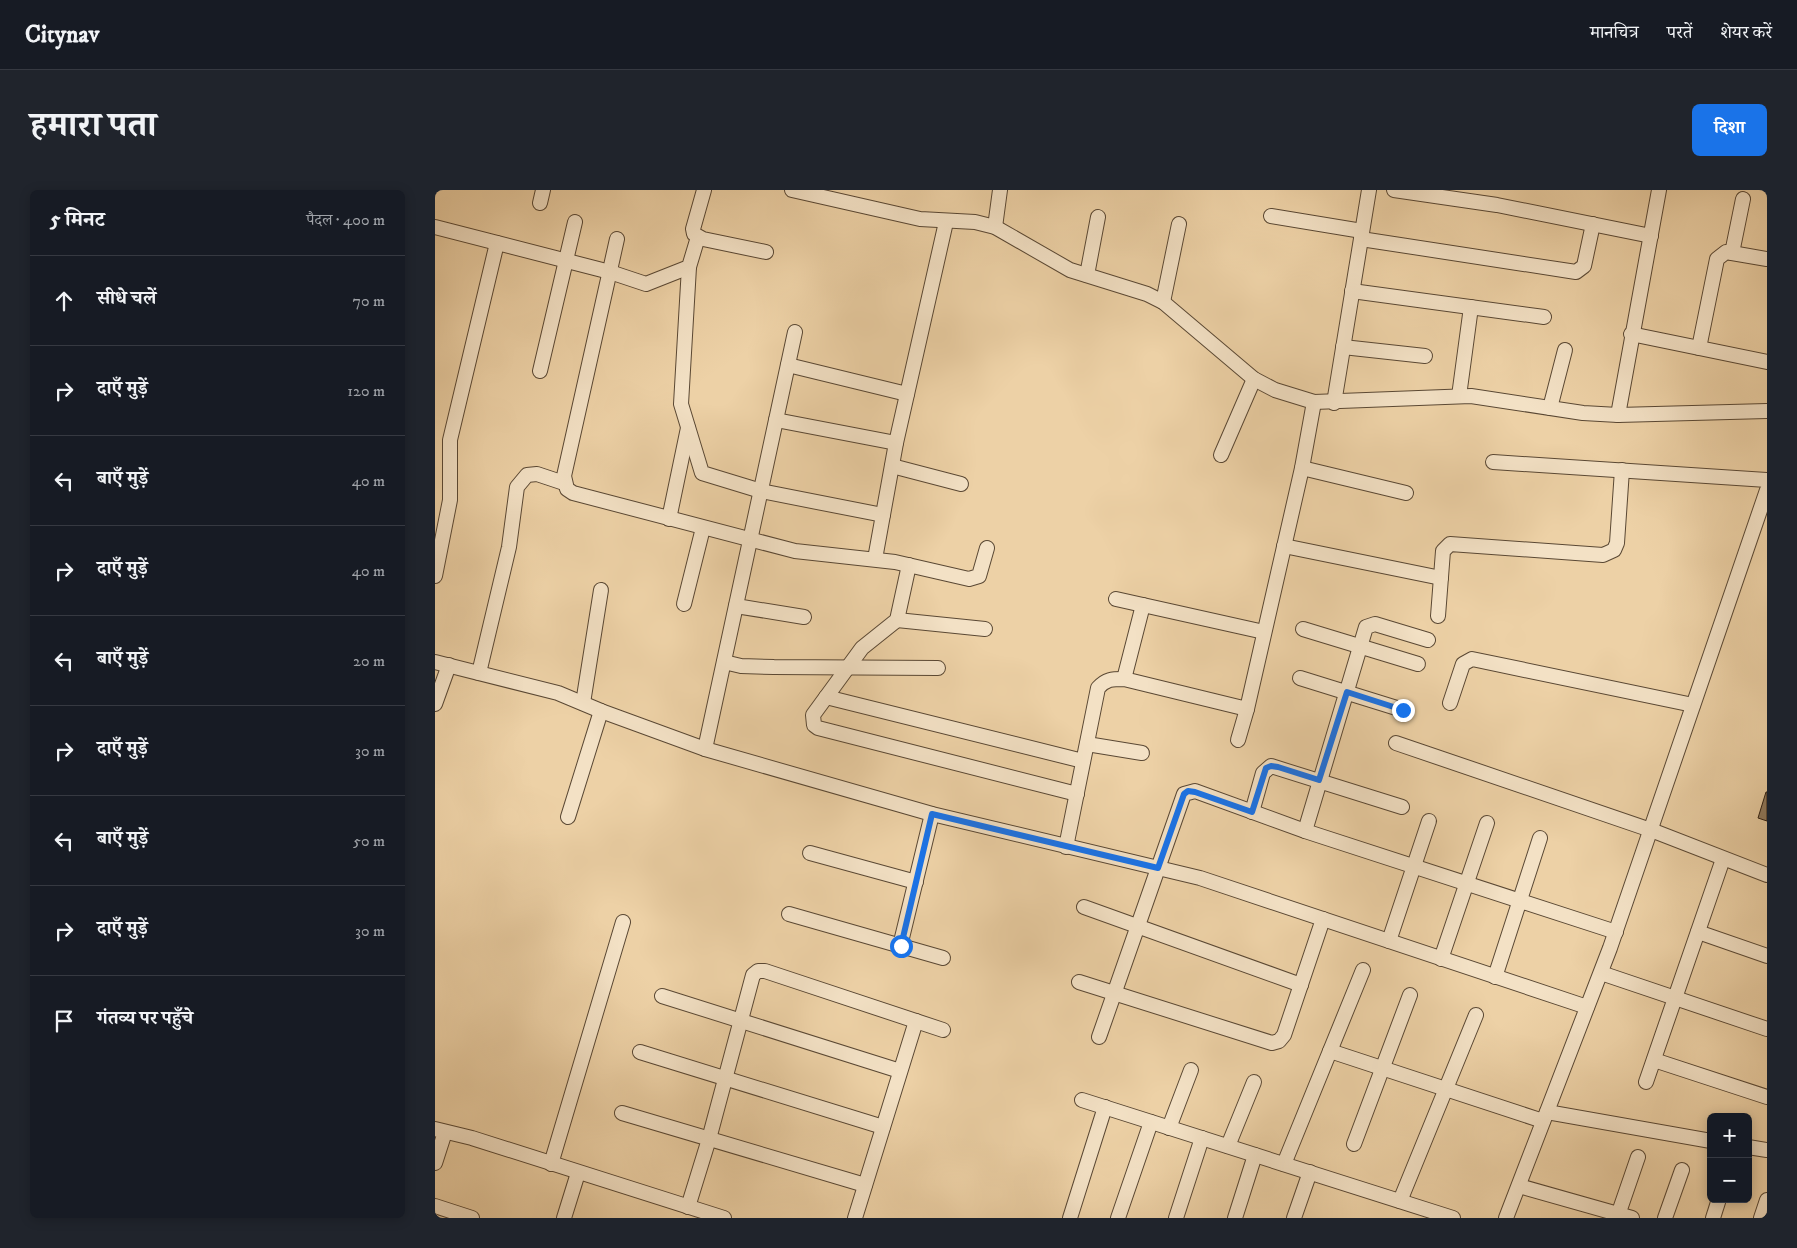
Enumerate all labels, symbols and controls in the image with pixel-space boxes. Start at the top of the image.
text: Citynav [25,20,99,50]
text: मानचित्र [1590,22,1639,44]
text: परतें [1667,22,1692,44]
text: शेयर करें [1720,22,1772,44]
text: हमारा पता [30,104,157,148]
button: दिशा [1692,104,1767,156]
text: 5 मिनट [50,207,105,233]
text: पैदल · 400 m [306,210,385,230]
icon: ahead [50,287,78,315]
text: सीधे चलें [97,287,156,310]
text: 70 m [353,291,385,311]
icon: right [50,377,78,405]
text: दाएँ मुड़ें [97,377,148,400]
text: 120 m [347,381,385,401]
icon: left [50,467,78,495]
text: बाएँ मुड़ें [97,467,148,490]
text: 40 m [352,471,385,491]
icon: right [50,557,78,585]
text: दाएँ मुड़ें [97,557,148,580]
text: 40 m [352,561,385,581]
icon: left [50,647,78,675]
text: बाएँ मुड़ें [97,647,148,670]
text: 20 m [353,651,385,671]
route end [1392,699,1415,722]
icon: right [50,737,78,765]
text: दाएँ मुड़ें [97,737,148,760]
text: 30 m [355,741,385,761]
icon: left [50,827,78,855]
text: बाएँ मुड़ें [97,827,148,850]
text: 50 m [353,831,385,851]
icon: right [50,917,78,945]
text: दाएँ मुड़ें [97,917,148,940]
text: 30 m [355,921,385,941]
route start [890,935,913,958]
icon: arrive [50,1007,78,1035]
text: गंतव्य पर पहुँचे [97,1007,193,1030]
map controls [1707,1113,1752,1203]
button: + [1707,1113,1752,1158]
button: − [1707,1158,1752,1203]

